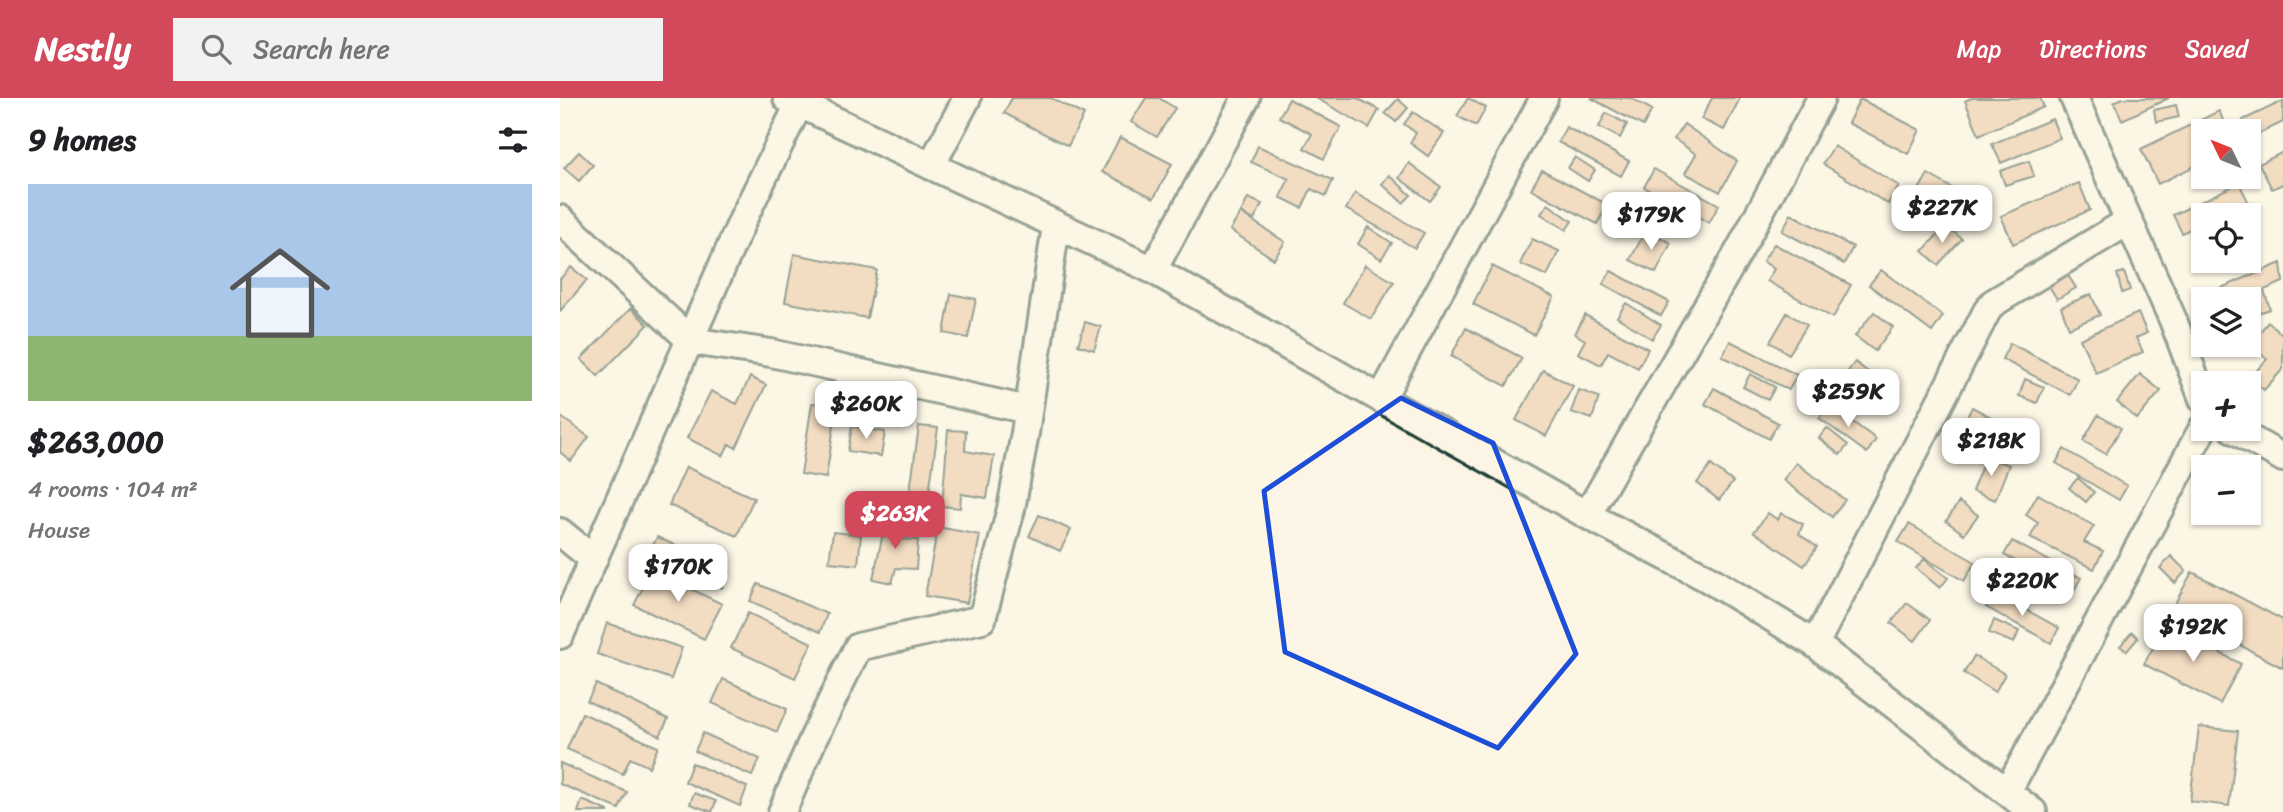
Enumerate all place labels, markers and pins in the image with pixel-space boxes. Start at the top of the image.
pin: $227K [1893,186,1991,245]
pin: $179K [1602,192,1700,252]
pin: $259K [1799,370,1897,429]
pin: $260K [817,382,915,441]
pin: $218K [1942,418,2040,478]
pin: $263K [846,491,944,551]
pin: $170K [629,545,727,604]
pin: $220K [1973,559,2071,618]
pin: $192K [2144,604,2242,664]

